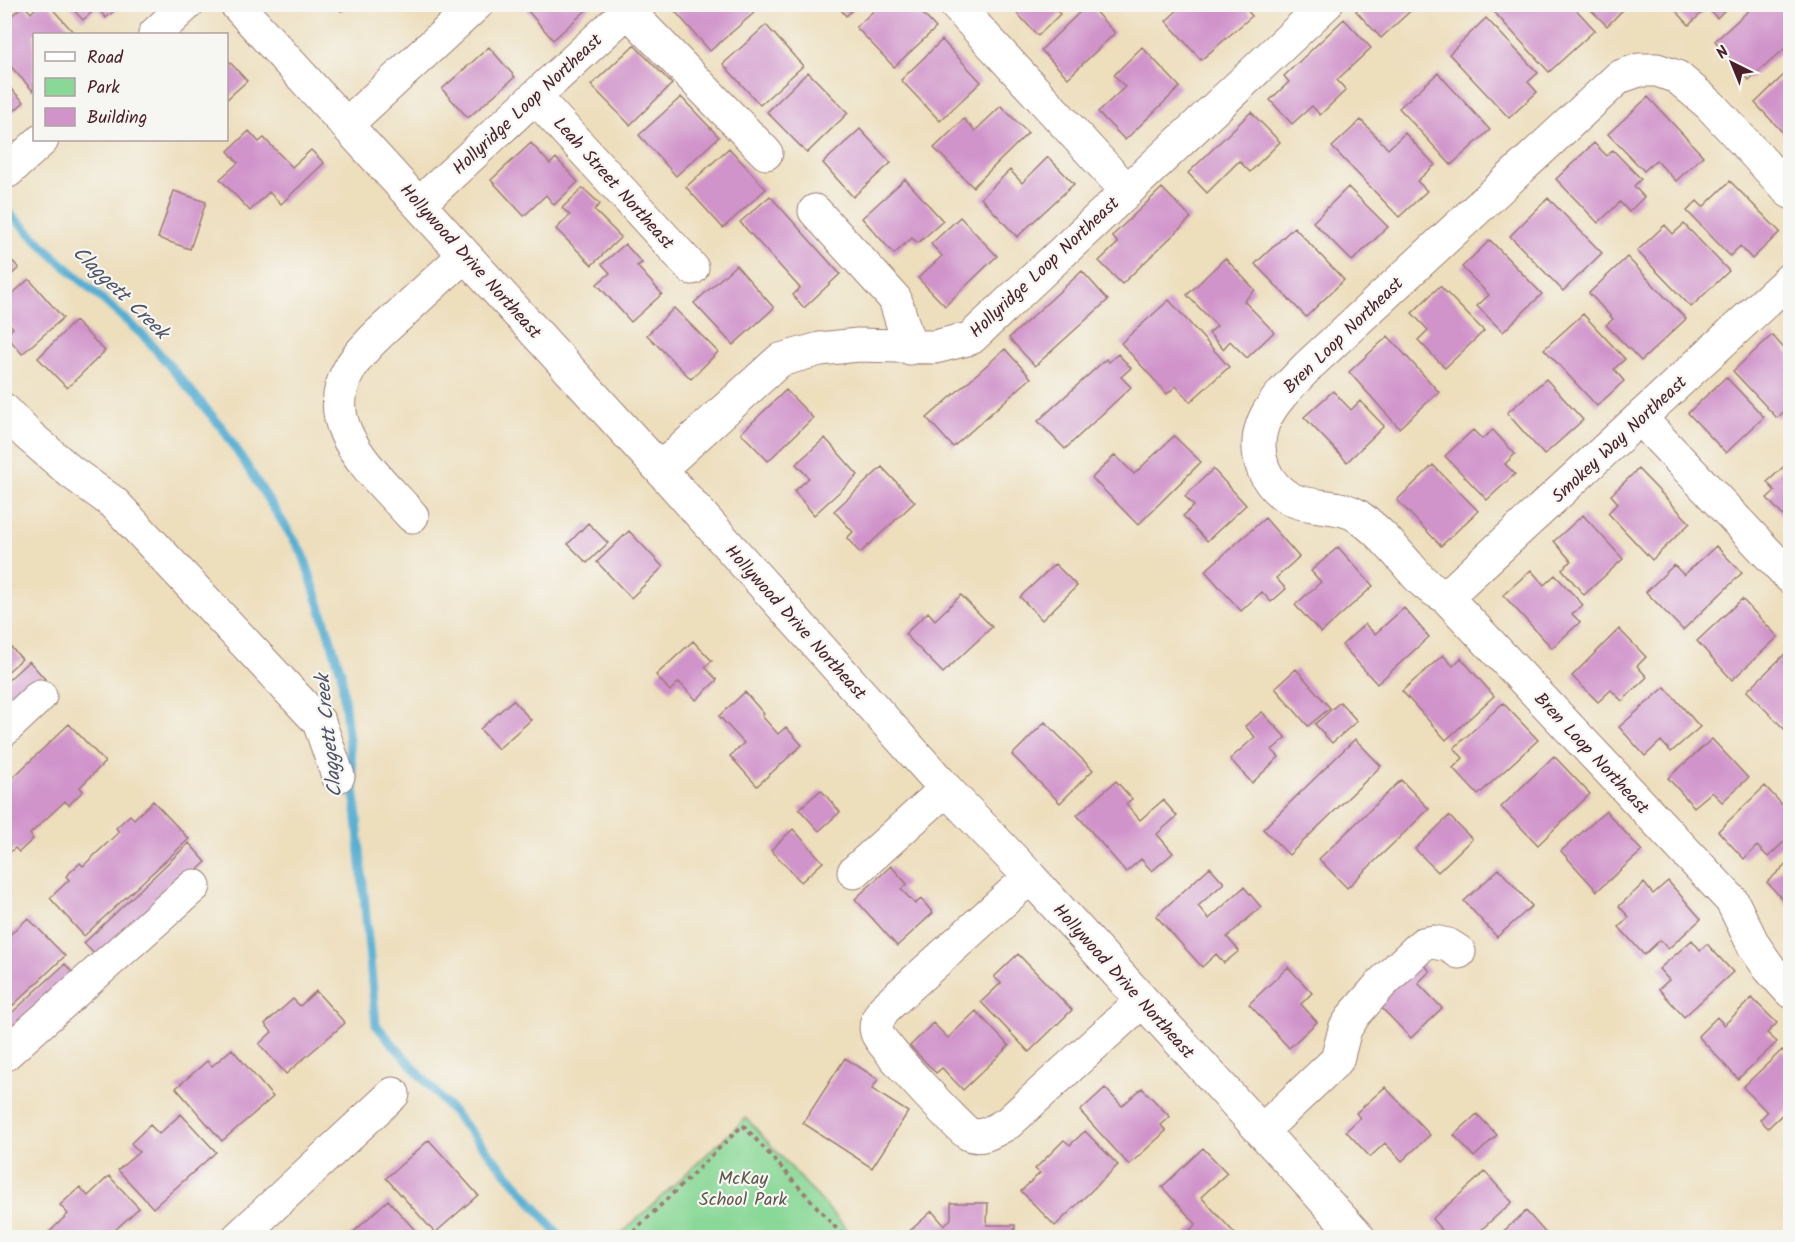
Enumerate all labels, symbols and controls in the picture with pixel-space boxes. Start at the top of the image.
street label: Hollyridge Loop Northeast [446,27,611,183]
legend [33,33,228,141]
north arrow [1702,33,1762,93]
text: N [1711,41,1735,66]
text: Road [87,44,124,73]
text: Park [87,74,120,103]
text: Building [87,104,147,133]
street label: Leah Street Northeast [545,111,681,258]
street label: Hollywood Drive Northeast [392,178,549,347]
street label: Hollyridge Loop Northeast [963,190,1128,346]
water label: Claggett Creek [64,239,177,350]
street label: Bren Loop Northeast [1277,270,1412,402]
street label: Smokey Way Northeast [1546,369,1695,511]
street label: Hollywood Drive Northeast [717,539,874,708]
water label: Claggett Creek [307,670,352,799]
street label: Bren Loop Northeast [1526,686,1656,823]
street label: Hollywood Drive Northeast [1045,898,1202,1067]
park label: McKay School Park [699,1165,787,1215]

